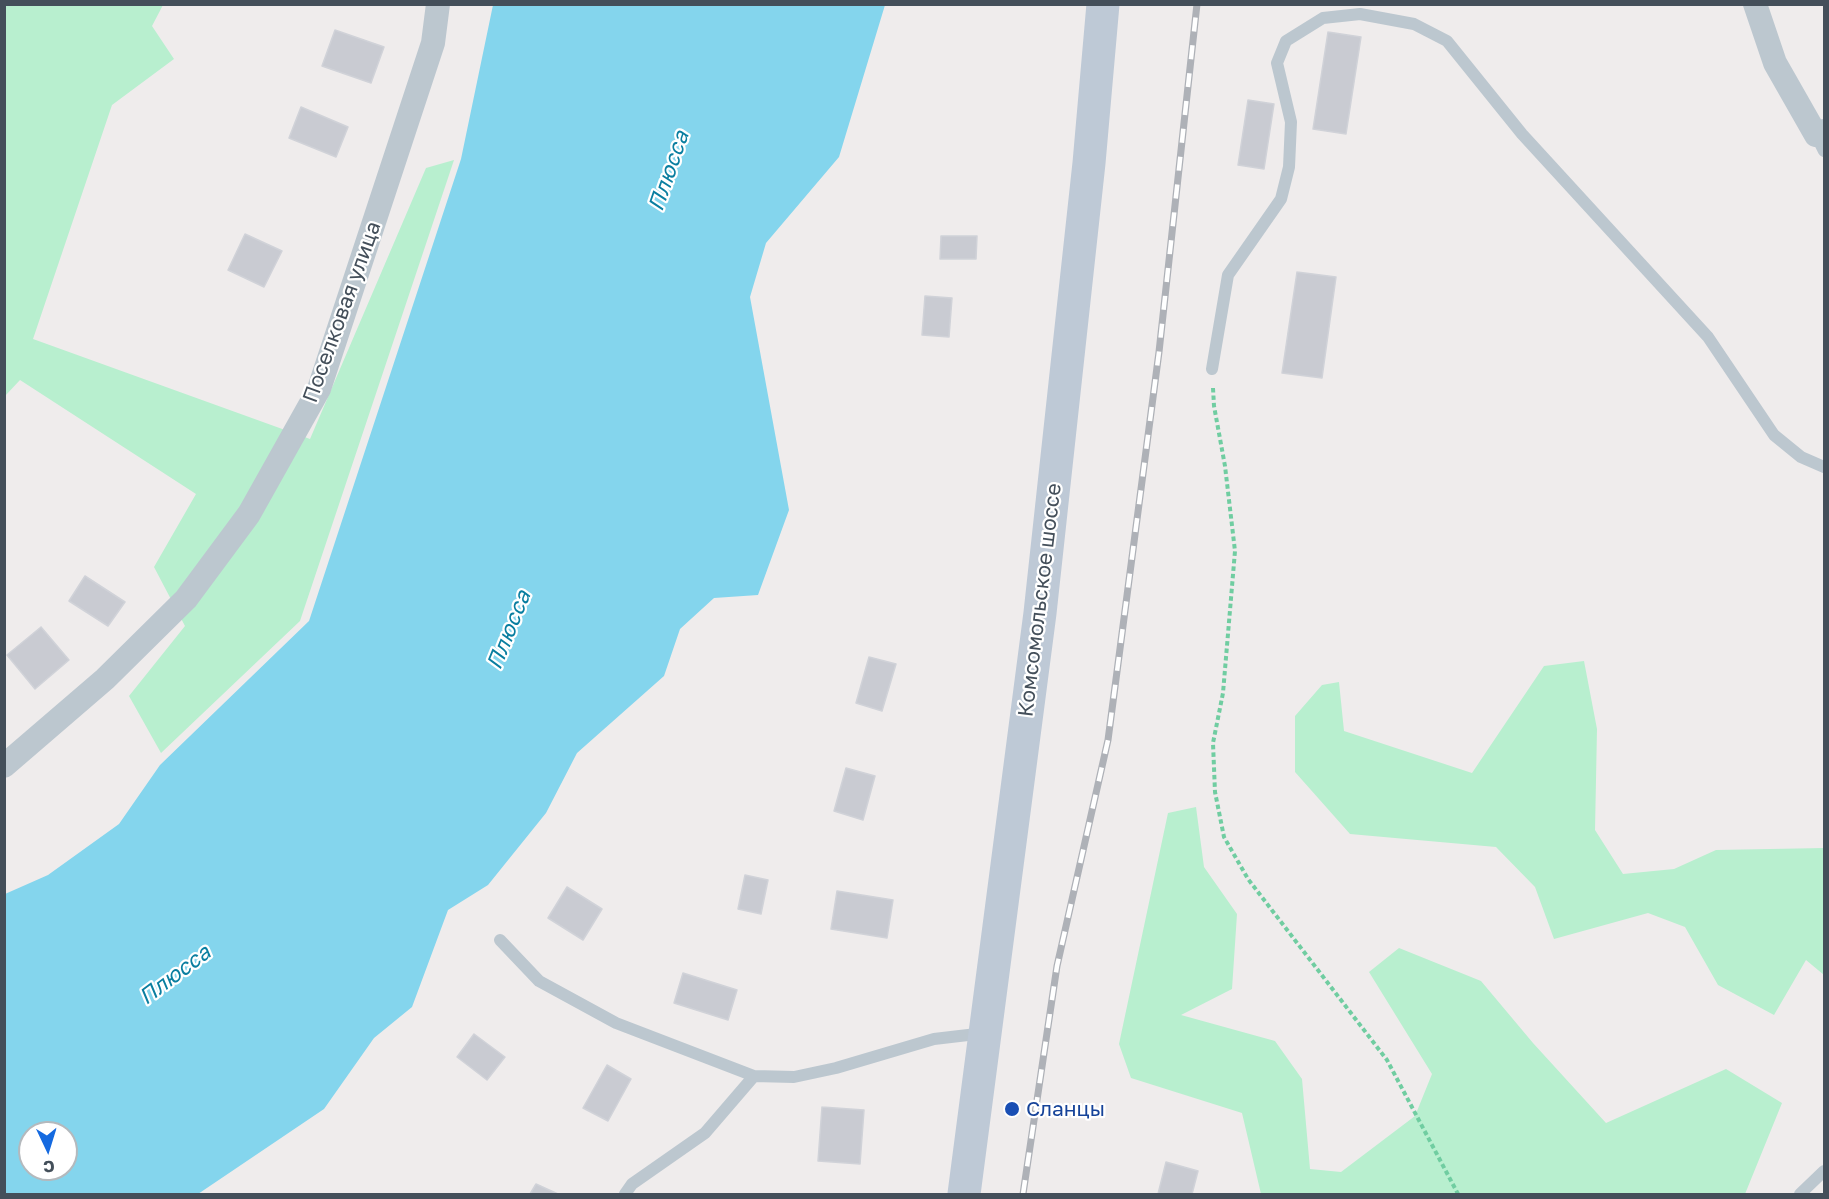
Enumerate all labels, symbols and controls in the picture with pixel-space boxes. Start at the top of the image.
water label: Плюсса [643,128,695,214]
street label: Поселковая улица [298,218,386,406]
street label: Комсомольское шоссе [1013,482,1067,718]
water label: Плюсса [481,587,537,673]
water label: Плюсса [134,940,216,1010]
place label: Сланцы [1026,1096,1105,1122]
marker: Сланцы [1003,1100,1021,1118]
north arrow [18,1121,78,1181]
text: С [43,1157,55,1177]

